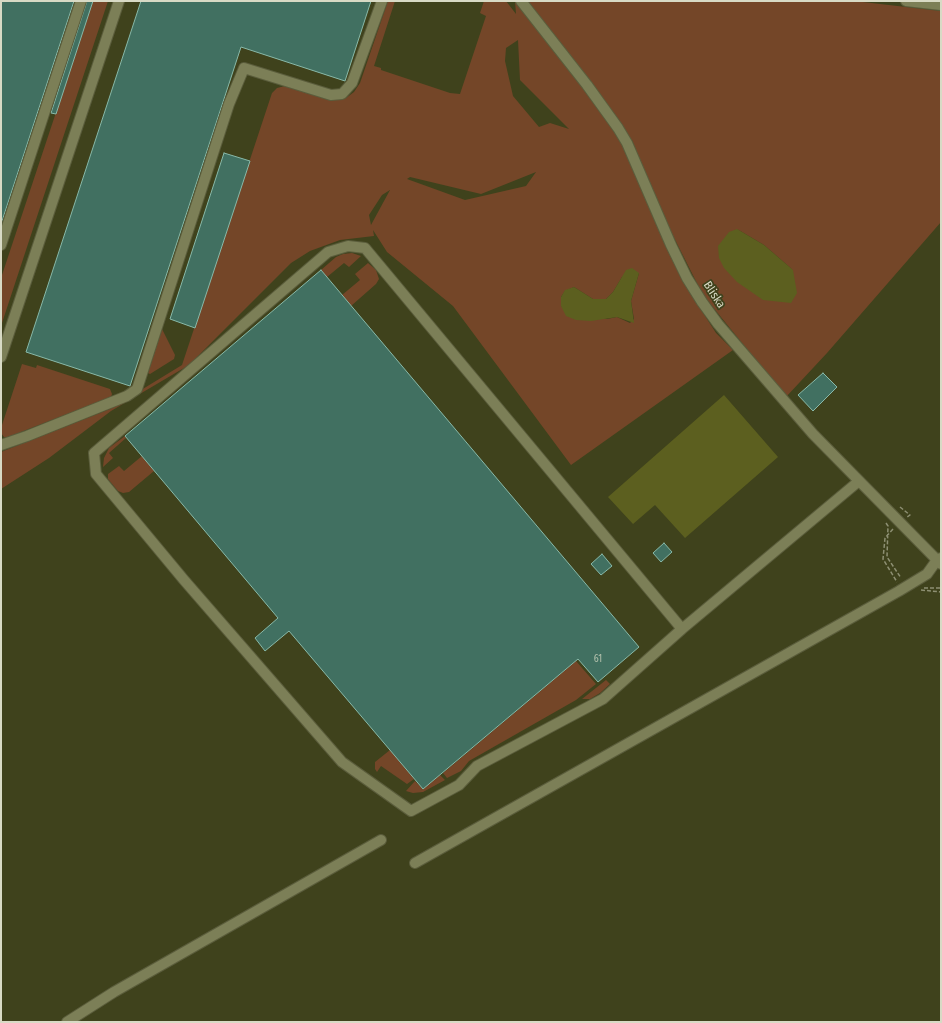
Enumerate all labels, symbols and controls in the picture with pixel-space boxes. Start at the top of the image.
street label: Bliska [700,279,728,311]
house number: 61 [594,653,602,665]

